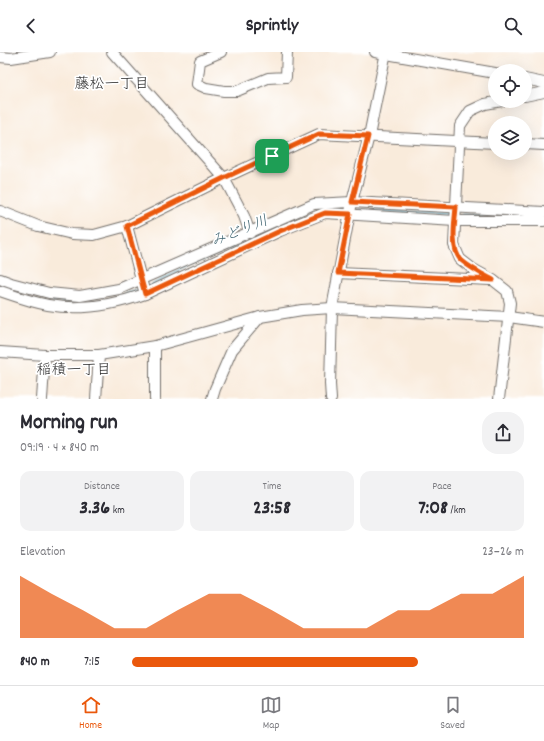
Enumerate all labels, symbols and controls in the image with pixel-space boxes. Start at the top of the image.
text: Sprintly [246,14,298,39]
icon: back [20,15,42,37]
icon: search [502,15,524,37]
map controls [488,64,532,160]
button: locate [488,64,532,108]
district label: 藤松一丁目 [74,74,150,96]
button: layers [488,116,532,160]
pin [255,139,289,173]
icon: arrive [261,145,283,167]
water label: みどり川 [208,211,272,253]
district label: 稲積一丁目 [36,360,112,382]
text: Morning run [20,408,118,439]
button: share [482,412,524,454]
text: 09:19 · 4 × 840 m [20,439,99,458]
text: Distance [84,479,120,495]
text: Time [263,479,281,495]
text: Pace [432,479,452,495]
text: 3.36 [79,495,110,523]
text: 23:58 [253,495,291,523]
text: 7:08 [418,495,448,523]
text: km [110,503,125,519]
text: /km [448,503,466,519]
text: Elevation [20,543,65,562]
text: 23–26 m [482,543,524,562]
text: 840 m [20,653,50,672]
text: 7:15 [84,653,100,672]
tab: Home [79,694,102,734]
tab: Map [260,694,282,734]
tab: Saved [440,694,465,734]

